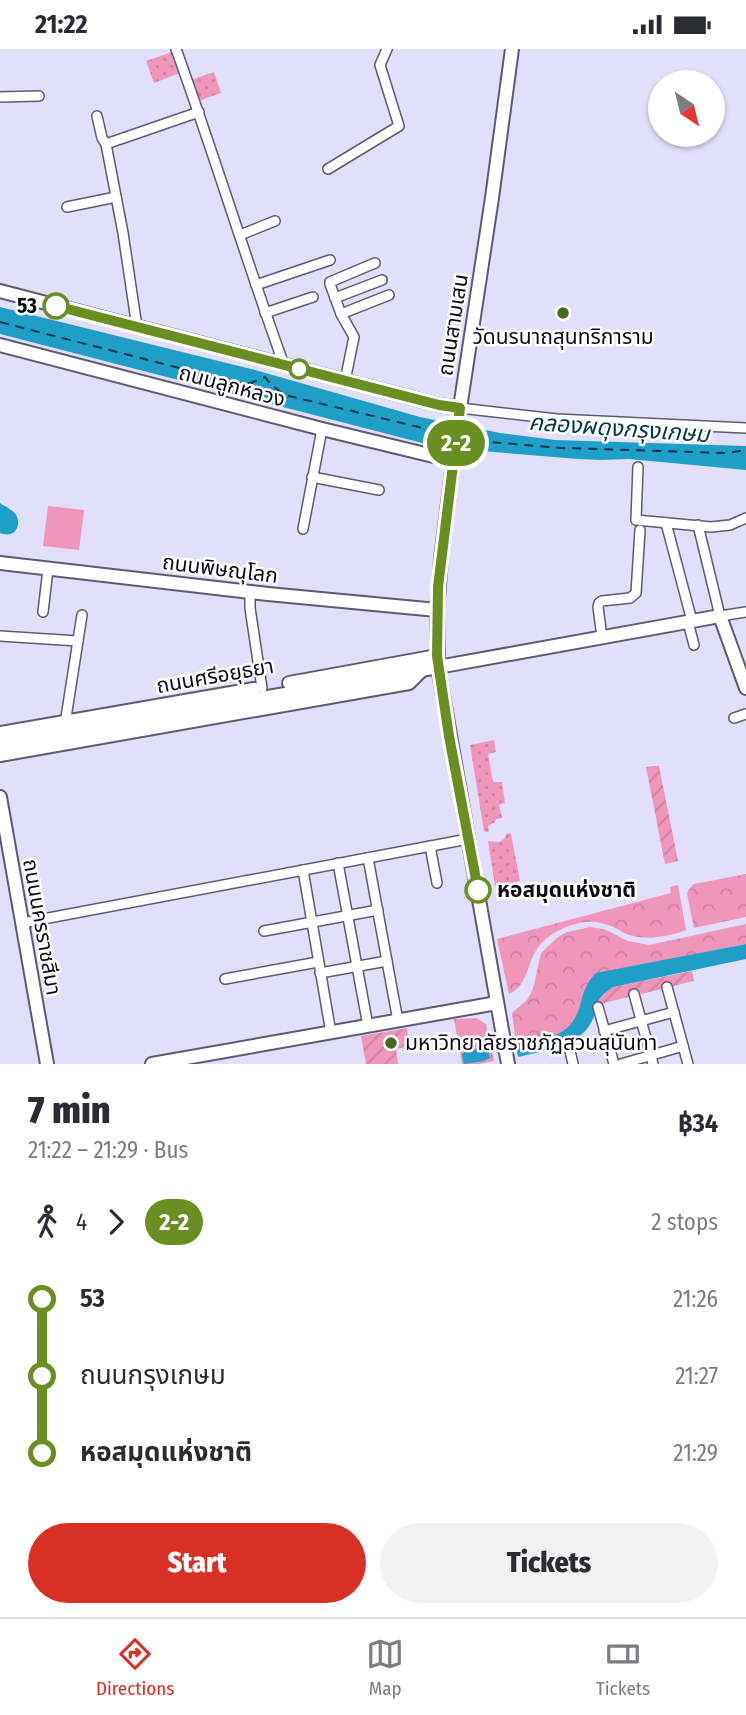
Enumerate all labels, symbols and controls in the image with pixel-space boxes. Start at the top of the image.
text: 21:22 [35,9,88,40]
north arrow [648,70,724,147]
map controls [648,70,725,147]
street label: ถนนสามเสน [432,272,474,378]
place label: 53 [17,293,37,319]
marker: 53 [43,293,69,319]
marker: วัดนรนาถสุนทริการาม [555,305,571,321]
place label: วัดนรนาถสุนทริการาม [472,324,654,350]
street label: ถนนลูกหลวง [176,359,288,413]
unlabelled marker [289,359,309,379]
water label: คลองผดุงกรุงเกษม [528,408,712,448]
line badge: 2-2 [416,420,496,466]
text: 2-2 [441,429,471,457]
street label: ถนนพิษณุโลก [161,549,279,589]
street label: ถนนศรีอยุธยา [154,653,276,699]
street label: ถนนนครราชสีมา [17,857,67,997]
marker: หอสมุดแห่งชาติ [465,877,491,903]
place label: หอสมุดแห่งชาติ [497,877,636,903]
place label: มหาวิทยาลัยราชภัฏสวนสุนันทา [405,1030,657,1056]
marker: มหาวิทยาลัยราชภัฏสวนสุนันทา [383,1035,399,1051]
text: 7 min [28,1087,111,1133]
text: ฿34 [678,1108,718,1139]
text: 21:22 – 21:29 · Bus [28,1136,188,1164]
icon: walk [28,1203,66,1241]
icon: forward [97,1203,135,1241]
text: 4 [76,1208,87,1236]
text: 2-2 [159,1208,189,1236]
text: 2 stops [651,1208,718,1236]
text: 53 [80,1283,105,1314]
text: 21:26 [673,1285,718,1313]
text: ถนนกรุงเกษม [80,1360,226,1391]
text: 21:27 [675,1362,718,1390]
text: หอสมุดแห่งชาติ [80,1437,252,1468]
text: 21:29 [673,1439,718,1467]
button: Start [28,1523,366,1603]
button: Tickets [380,1523,718,1603]
tab: Directions [96,1635,174,1700]
tab: Map [366,1635,404,1700]
tab: Tickets [596,1635,650,1700]

